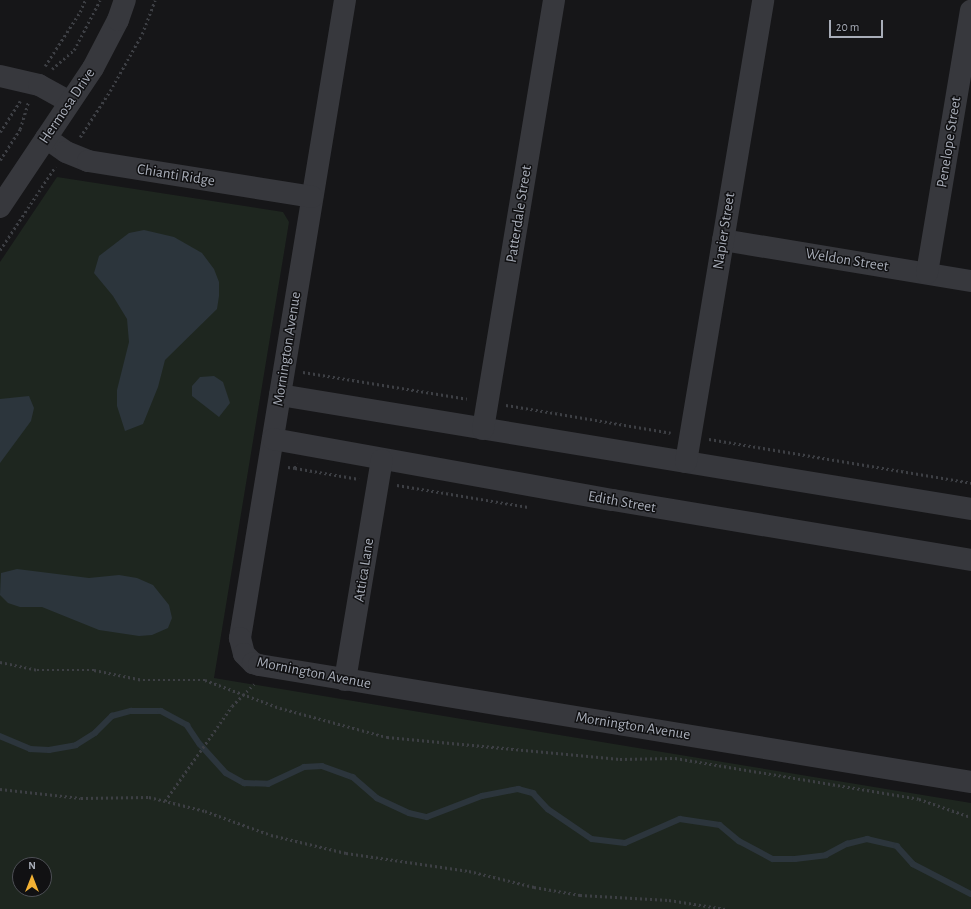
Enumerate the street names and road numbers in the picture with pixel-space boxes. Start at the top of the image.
street label: Hermosa Drive [35,65,99,147]
street label: Penelope Street [933,95,965,189]
street label: Chianti Ridge [136,160,216,190]
street label: Patterdale Street [502,164,536,264]
street label: Napier Street [709,191,739,271]
street label: Weldon Street [804,245,890,275]
street label: Mornington Avenue [269,290,305,408]
street label: Edith Street [587,487,657,517]
street label: Attica Lane [350,537,378,603]
street label: Mornington Avenue [255,653,373,693]
street label: Mornington Avenue [574,708,692,744]

